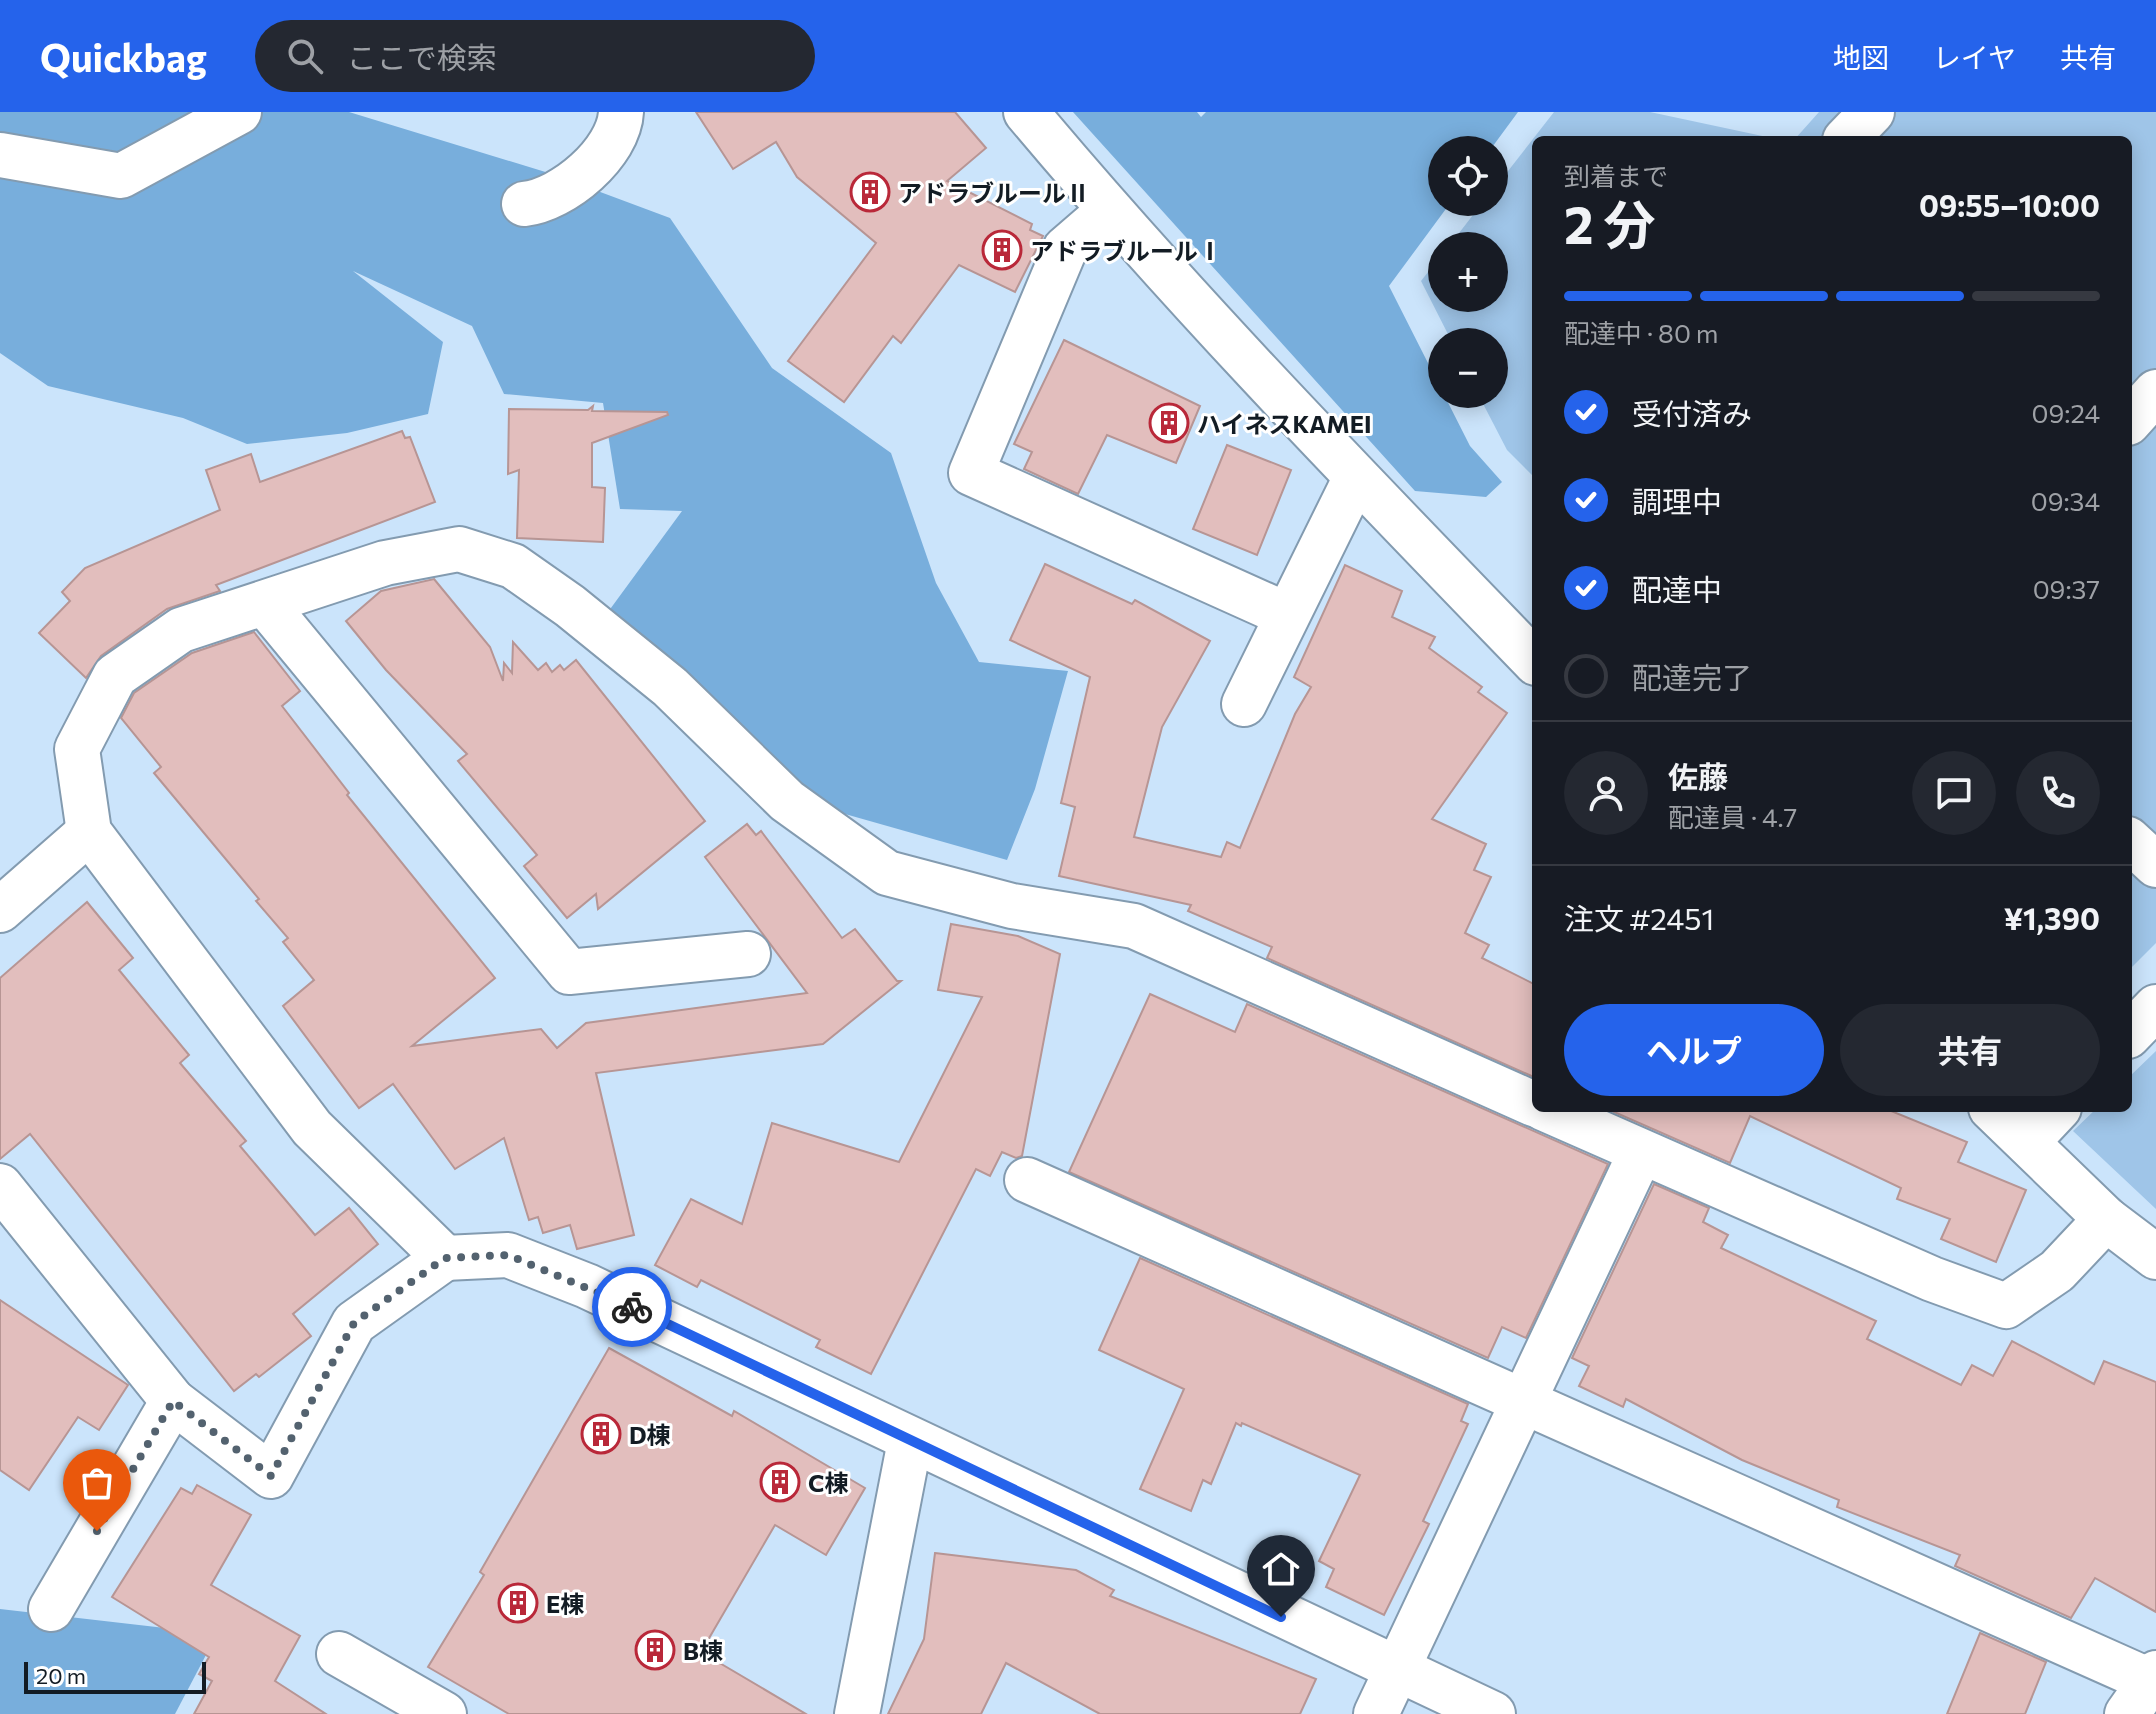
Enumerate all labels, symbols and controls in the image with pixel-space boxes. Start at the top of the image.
search box [255,20,815,92]
text: Quickbag [40,33,207,80]
icon: search [283,34,327,78]
text: ここで検索 [347,38,497,75]
text: 地図 [1833,40,1889,74]
text: レイヤ [1933,40,2016,74]
text: 共有 [2060,40,2116,74]
map controls [1428,136,1508,408]
button: locate [1428,136,1508,216]
text: 到着まで [1564,160,1668,191]
building icon: アドラブルールⅡ [849,171,891,213]
place label: アドラブルールⅡ [898,178,1090,207]
text: 09:55–10:00 [1919,186,2100,223]
text: 2 分 [1564,191,1656,255]
building icon: アドラブルールⅠ [981,229,1023,271]
button: + [1428,232,1508,312]
place label: アドラブルールⅠ [1030,236,1222,265]
text: 配達中 · 80 m [1564,317,1719,348]
button: − [1428,328,1508,408]
icon: check [1564,390,1608,434]
text: 受付済み [1632,394,1752,431]
text: 09:24 [2032,397,2100,428]
building icon: ハイネスKAMEI [1148,402,1190,444]
place label: ハイネスKAMEI [1197,409,1372,438]
icon: check [1564,478,1608,522]
text: 調理中 [1632,482,1722,519]
text: 09:34 [2031,485,2100,516]
icon: check [1564,566,1608,610]
text: 配達中 [1632,570,1722,607]
text: 09:37 [2033,573,2100,604]
text: 配達完了 [1632,658,1752,695]
button: person [1564,751,1648,835]
button: chat [1912,751,1996,835]
button: phone [2016,751,2100,835]
text: 佐藤 [1668,757,1728,794]
text: 配達員 · 4.7 [1668,801,1797,832]
text: 注文 #2451 [1564,899,1714,936]
text: ¥1,390 [2004,899,2100,936]
button: ヘルプ [1564,1004,1824,1096]
button: 共有 [1840,1004,2100,1096]
courier [592,1267,672,1347]
icon: bike [610,1285,654,1329]
building icon: D棟 [580,1413,622,1455]
place label: D棟 [629,1420,671,1449]
pin [63,1449,131,1531]
icon: bag [75,1461,119,1505]
building icon: C棟 [759,1461,801,1503]
place label: C棟 [808,1468,848,1497]
pin [1247,1535,1315,1617]
icon: home [1259,1547,1303,1591]
building icon: E棟 [497,1582,539,1624]
place label: E棟 [546,1589,584,1618]
building icon: B棟 [634,1629,676,1671]
place label: B棟 [683,1636,723,1665]
scale bar [24,1658,206,1694]
text: 20 m [36,1662,86,1689]

